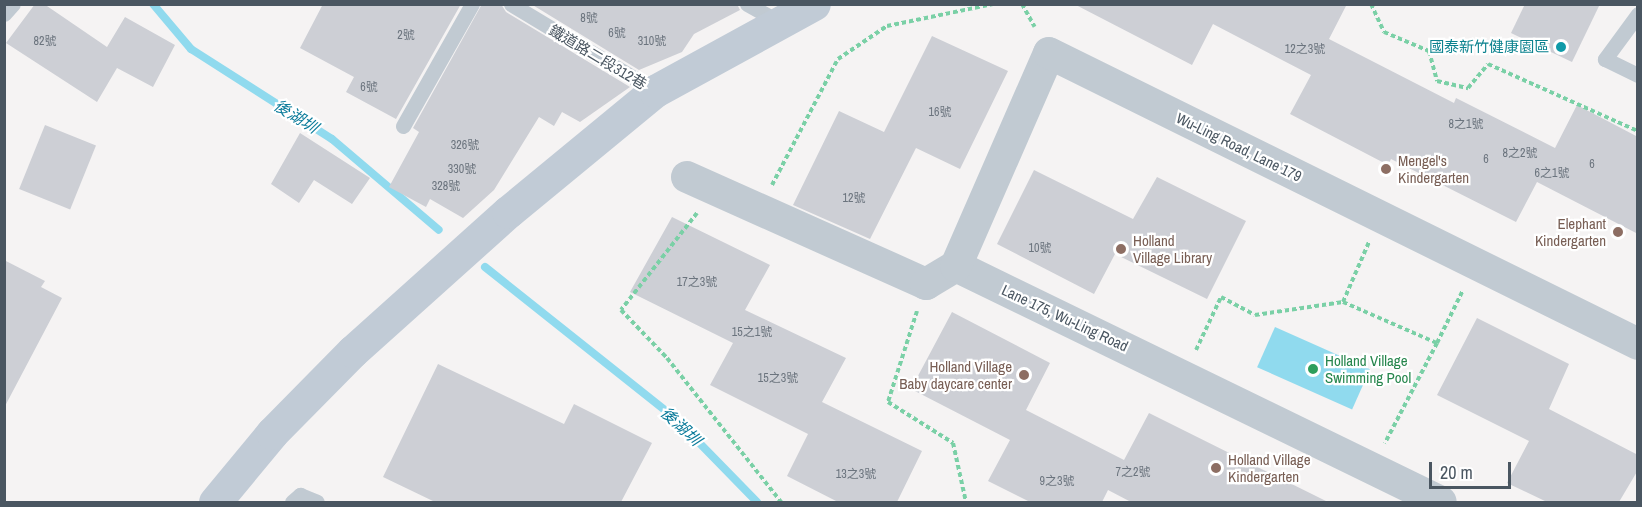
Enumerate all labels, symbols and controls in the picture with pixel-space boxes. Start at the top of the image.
house number: 8號 [580,12,598,26]
street label: 鐵道路二段312巷 [546,21,650,93]
house number: 6號 [608,27,626,41]
house number: 2號 [397,29,415,43]
house number: 82號 [34,35,56,49]
house number: 310號 [638,35,666,49]
place label: 國泰新竹健康園區 [1429,38,1549,56]
marker: 國泰新竹健康園區 [1554,40,1568,54]
house number: 12之3號 [1285,43,1325,57]
house number: 6號 [360,81,378,95]
water label: 後湖圳 [271,95,321,137]
house number: 16號 [929,106,951,120]
street label: Wu-Ling Road, Lane 179 [1173,109,1305,185]
house number: 8之1號 [1449,118,1483,132]
house number: 326號 [451,139,479,153]
house number: 8之2號 [1503,147,1537,161]
place label: Mengel's Kindergarten [1398,151,1469,186]
house number: 6 [1483,153,1489,167]
house number: 6 [1589,158,1595,172]
marker: Mengel's Kindergarten [1379,162,1393,176]
house number: 330號 [448,163,476,177]
house number: 6之1號 [1535,167,1569,181]
house number: 328號 [432,180,460,194]
house number: 12號 [843,192,865,206]
place label: Elephant Kindergarten [1535,214,1606,249]
marker: Elephant Kindergarten [1611,225,1625,239]
place label: Holland Village Library [1133,231,1212,266]
house number: 10號 [1029,242,1051,256]
marker: Holland Village Library [1114,242,1128,256]
house number: 17之3號 [677,276,717,290]
street label: Lane 175, Wu-Ling Road [999,281,1131,355]
house number: 15之1號 [732,326,772,340]
place label: Holland Village Swimming Pool [1325,351,1411,386]
place label: Holland Village Baby daycare center [899,357,1012,392]
marker: Holland Village Swimming Pool [1306,362,1320,376]
marker: Holland Village Baby daycare center [1017,368,1031,382]
house number: 15之3號 [758,372,798,386]
water label: 後湖圳 [657,403,705,449]
place label: Holland Village Kindergarten [1228,450,1311,485]
scale bar [1432,450,1514,488]
text: 20 m [1440,460,1473,485]
marker: Holland Village Kindergarten [1209,461,1223,475]
house number: 7之2號 [1116,466,1150,480]
house number: 13之3號 [836,468,876,482]
house number: 9之3號 [1040,475,1074,489]

